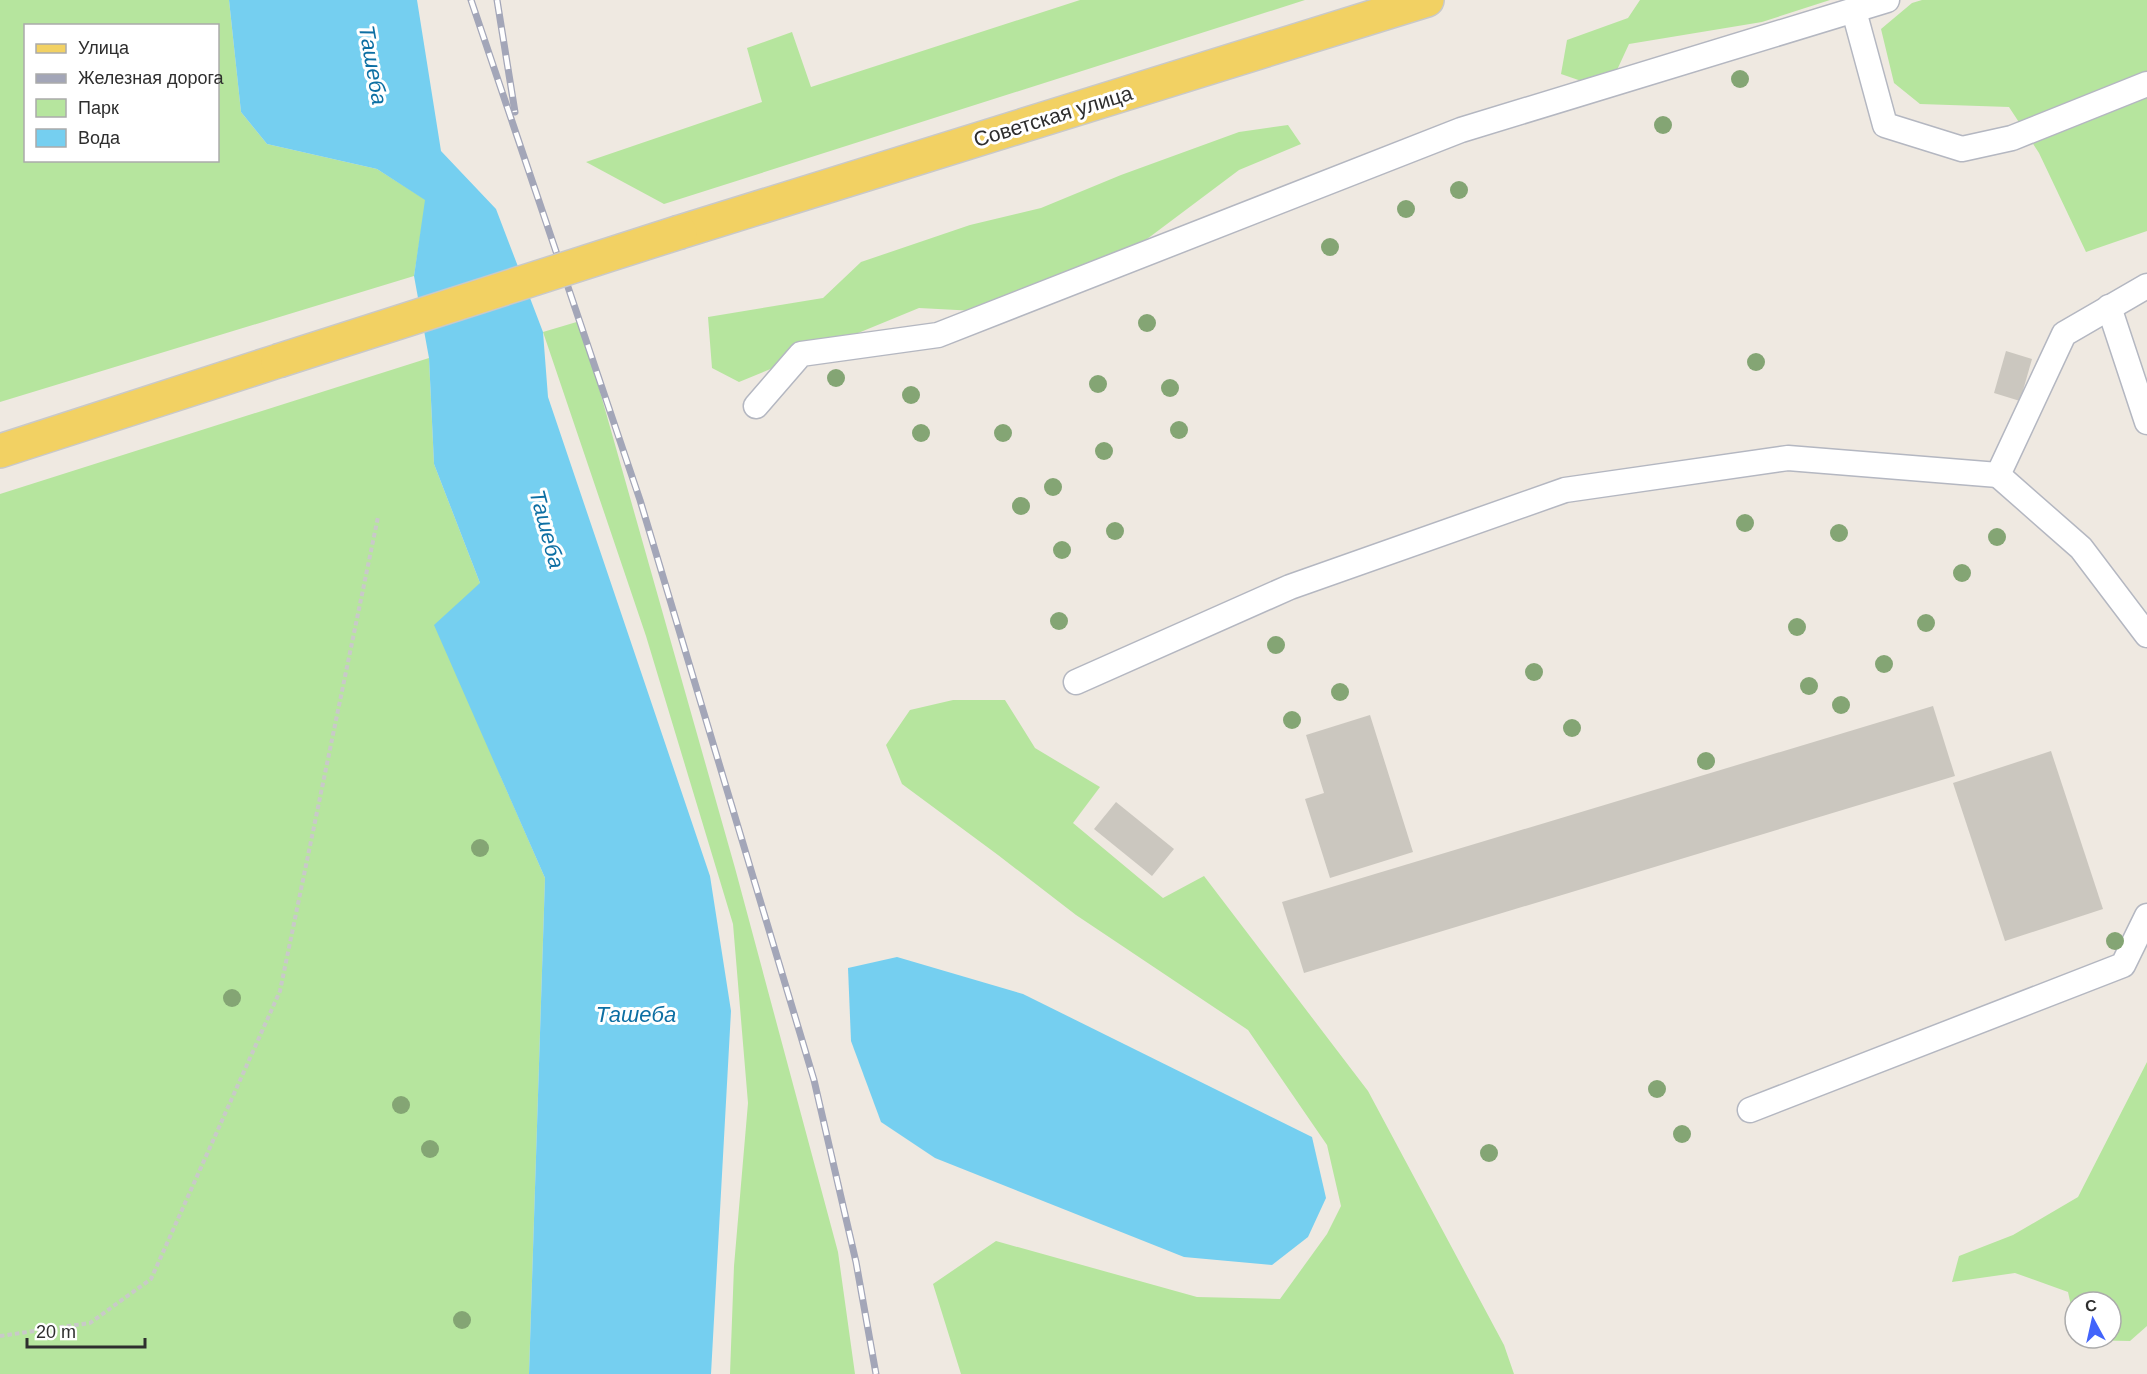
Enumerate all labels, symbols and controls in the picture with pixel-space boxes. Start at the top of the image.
water label: Ташеба [354,23,392,107]
legend [24,24,219,162]
text: Улица [78,38,130,58]
text: Железная дорога [78,68,225,88]
street label: Советская улица [971,81,1136,151]
text: Парк [78,98,119,118]
text: Вода [78,128,121,148]
water label: Ташеба [525,487,569,571]
water label: Ташеба [596,1002,676,1027]
north arrow [2063,1290,2123,1350]
text: С [2084,1296,2098,1315]
scale bar [27,1311,146,1349]
text: 20 m [36,1322,76,1342]

